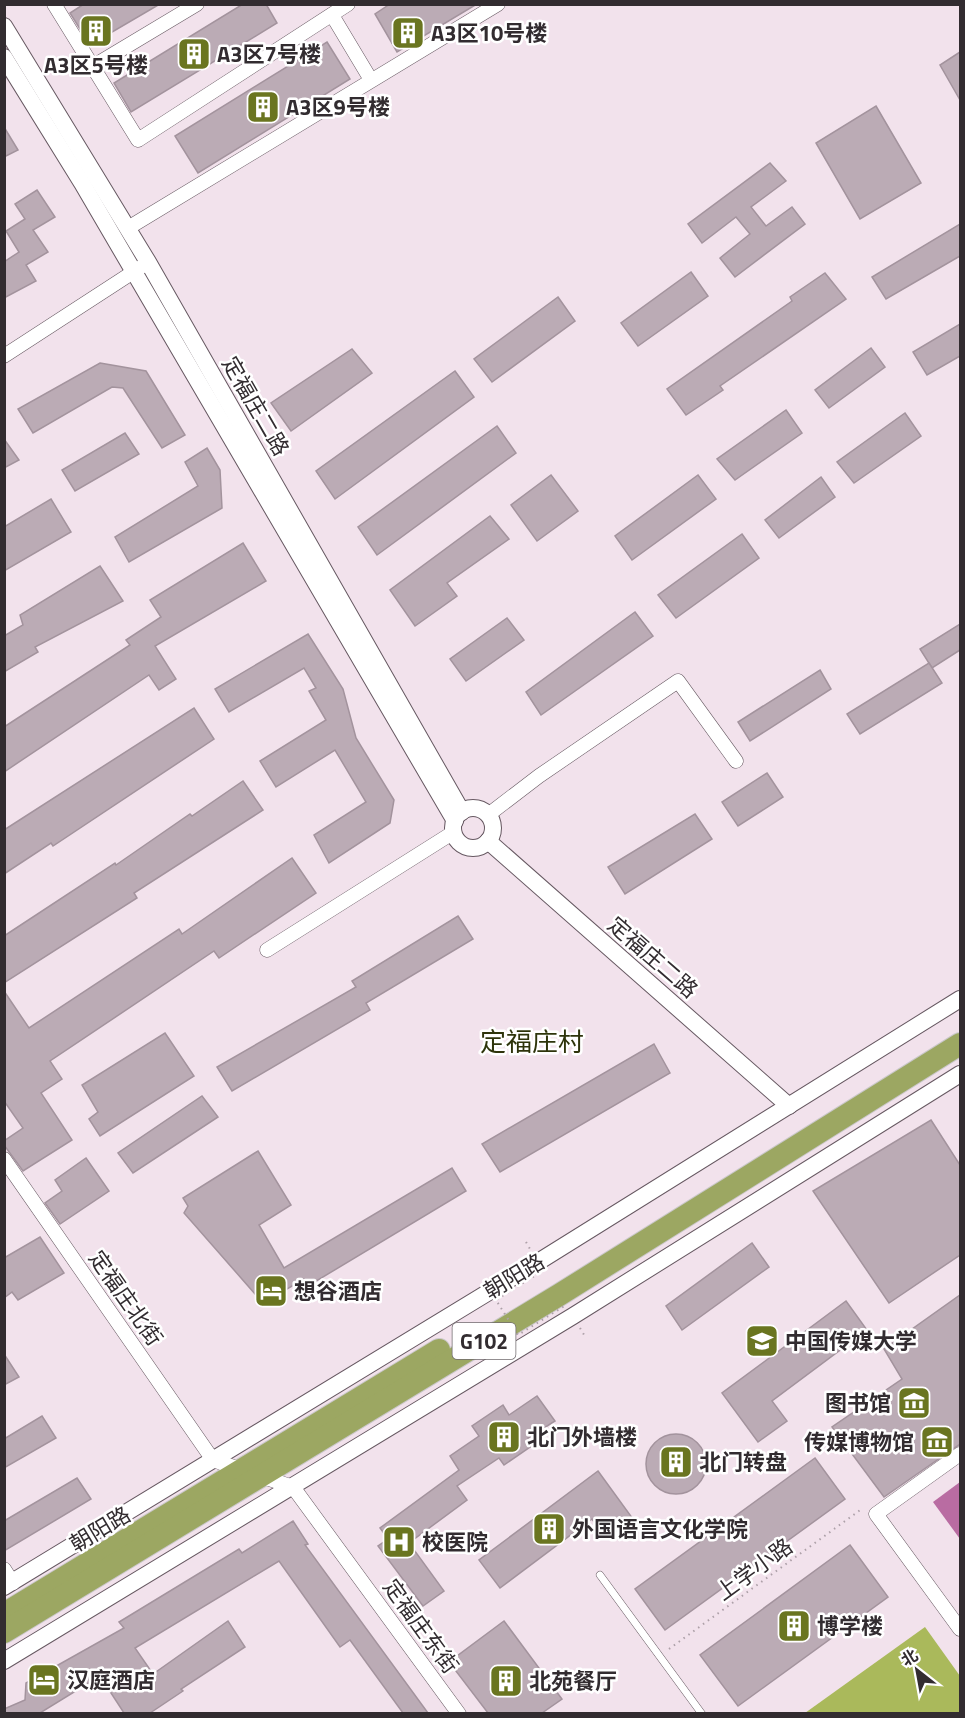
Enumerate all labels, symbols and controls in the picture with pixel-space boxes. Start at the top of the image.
building icon: A3区5号楼 [78,13,114,49]
building icon: A3区10号楼 [390,15,426,51]
place label: A3区10号楼 [431,16,547,50]
building icon: A3区7号楼 [176,36,212,72]
place label: A3区7号楼 [217,37,321,71]
place label: A3区5号楼 [44,48,148,82]
building icon: A3区9号楼 [245,89,281,125]
place label: A3区9号楼 [286,90,390,124]
street label: 定福庄二路 [214,350,298,462]
street label: 定福庄二路 [600,908,706,1006]
district label: 定福庄村 [480,1022,584,1061]
street label: 定福庄北街 [81,1243,171,1353]
street label: 朝阳路 [477,1244,551,1308]
hotel icon: 想谷酒店 [253,1273,289,1309]
place label: 想谷酒店 [294,1274,382,1308]
road number: G102 [452,1323,516,1359]
school or university icon: 中国传媒大学 [744,1323,780,1359]
place label: 中国传媒大学 [785,1324,917,1358]
museum icon: 图书馆 [896,1385,932,1421]
place label: 图书馆 [825,1386,891,1420]
building icon: 北门外墙楼 [486,1419,522,1455]
place label: 北门外墙楼 [527,1420,637,1454]
museum icon: 传媒博物馆 [919,1424,955,1460]
place label: 传媒博物馆 [804,1425,914,1459]
building icon: 北门转盘 [658,1444,694,1480]
place label: 北门转盘 [699,1445,787,1479]
street label: 朝阳路 [63,1497,137,1561]
building icon: 外国语言文化学院 [531,1511,567,1547]
place label: 外国语言文化学院 [572,1512,748,1546]
hospital icon: 校医院 [381,1524,417,1560]
place label: 校医院 [422,1525,488,1559]
street label: 上学小路 [708,1529,800,1609]
street label: 定福庄东街 [375,1572,467,1680]
building icon: 博学楼 [776,1608,812,1644]
place label: 博学楼 [817,1609,883,1643]
north arrow [887,1640,947,1700]
text: 北 [896,1643,922,1672]
hotel icon: 汉庭酒店 [26,1662,62,1698]
place label: 汉庭酒店 [67,1663,155,1697]
building icon: 北苑餐厅 [488,1663,524,1699]
place label: 北苑餐厅 [529,1664,617,1698]

